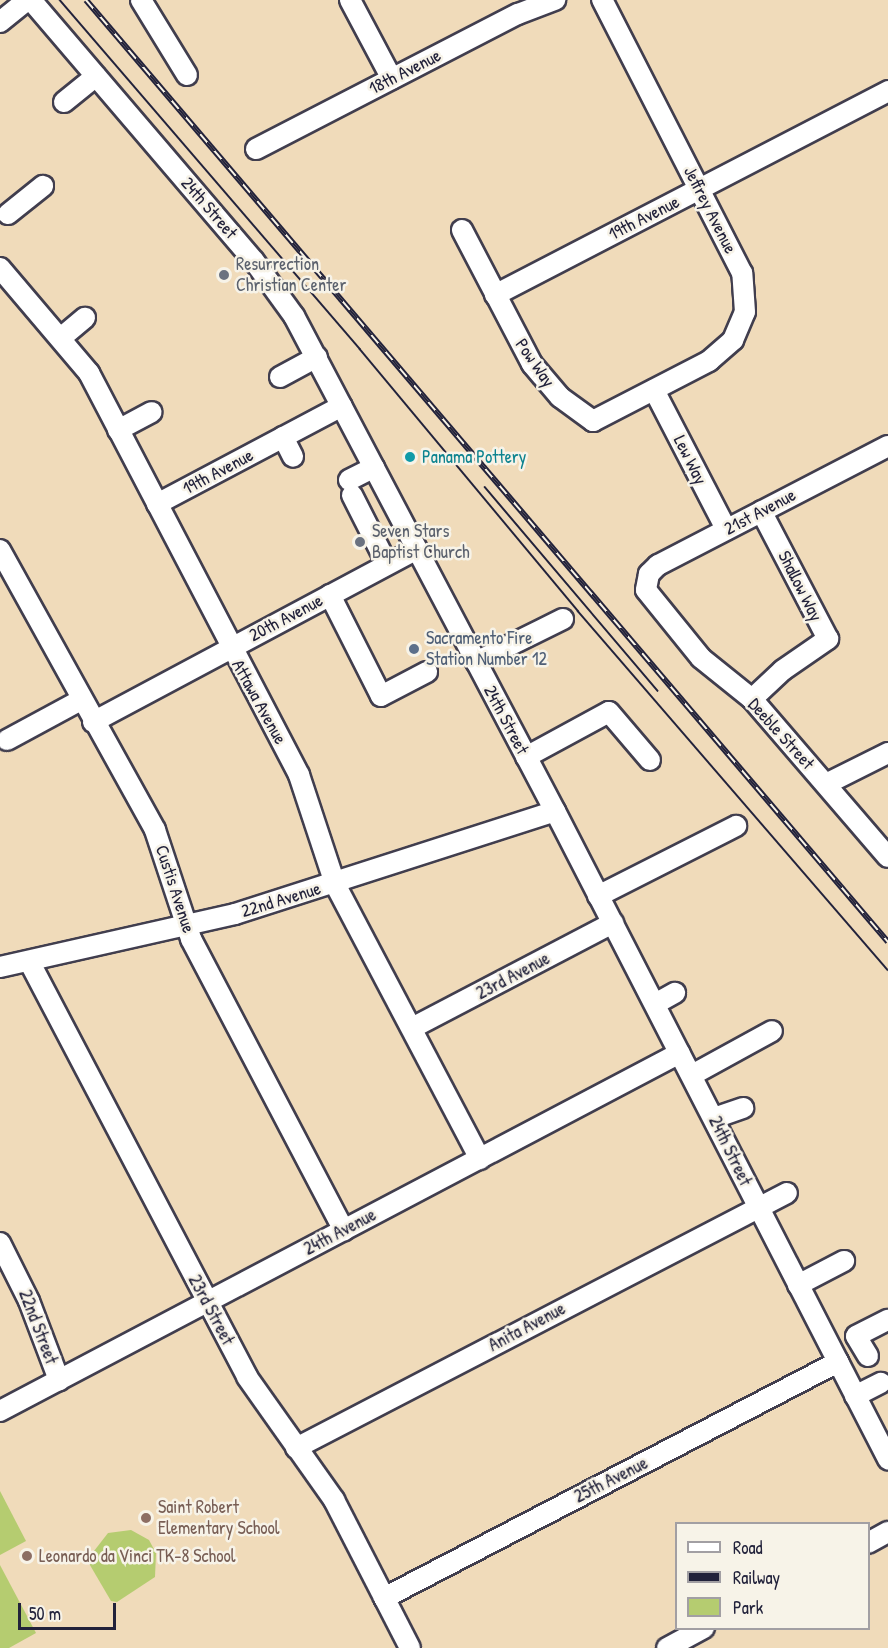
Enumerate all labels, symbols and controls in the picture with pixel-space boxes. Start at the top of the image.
street label: 18th Avenue [365,45,445,99]
street label: Jeffrey Avenue [679,163,741,257]
street label: 24th Street [176,173,242,243]
street label: 19th Avenue [605,191,683,245]
place label: Resurrection Christian Center [236,254,346,296]
marker: Resurrection Christian Center [217,268,231,282]
street label: Pow Way [511,335,559,391]
street label: Lew Way [669,432,711,488]
street label: 19th Avenue [179,444,257,500]
place label: Panama Pottery [422,446,526,468]
marker: Panama Pottery [403,450,417,464]
street label: 21st Avenue [721,484,799,540]
place label: Seven Stars Baptist Church [372,521,469,564]
marker: Seven Stars Baptist Church [353,535,367,549]
street label: Shallow Way [773,547,827,625]
street label: 20th Avenue [246,590,326,646]
place label: Sacramento Fire Station Number 12 [426,628,547,670]
marker: Sacramento Fire Station Number 12 [407,642,421,656]
street label: Attawa Avenue [227,656,291,748]
street label: 24th Street [479,682,533,758]
street label: Deeble Street [743,694,819,774]
street label: Custis Avenue [151,842,199,936]
street label: 22nd Avenue [239,878,323,922]
street label: 23rd Avenue [473,948,553,1004]
street label: 24th Street [704,1113,756,1189]
street label: 24th Avenue [300,1204,380,1260]
street label: 23rd Street [184,1271,238,1349]
street label: 22nd Street [14,1287,62,1367]
street label: Anita Avenue [485,1298,569,1356]
street label: 25th Avenue [571,1452,651,1508]
place label: Saint Robert Elementary School [158,1497,279,1540]
marker: Saint Robert Elementary School [139,1511,153,1525]
legend [675,1522,870,1630]
text: Road [733,1535,763,1560]
place label: Leonardo da Vinci TK-8 School [39,1545,235,1567]
marker: Leonardo da Vinci TK-8 School [20,1549,34,1563]
text: Railway [733,1565,780,1590]
scale bar [21,1591,118,1629]
text: Park [733,1595,763,1620]
text: 50 m [29,1601,61,1626]

